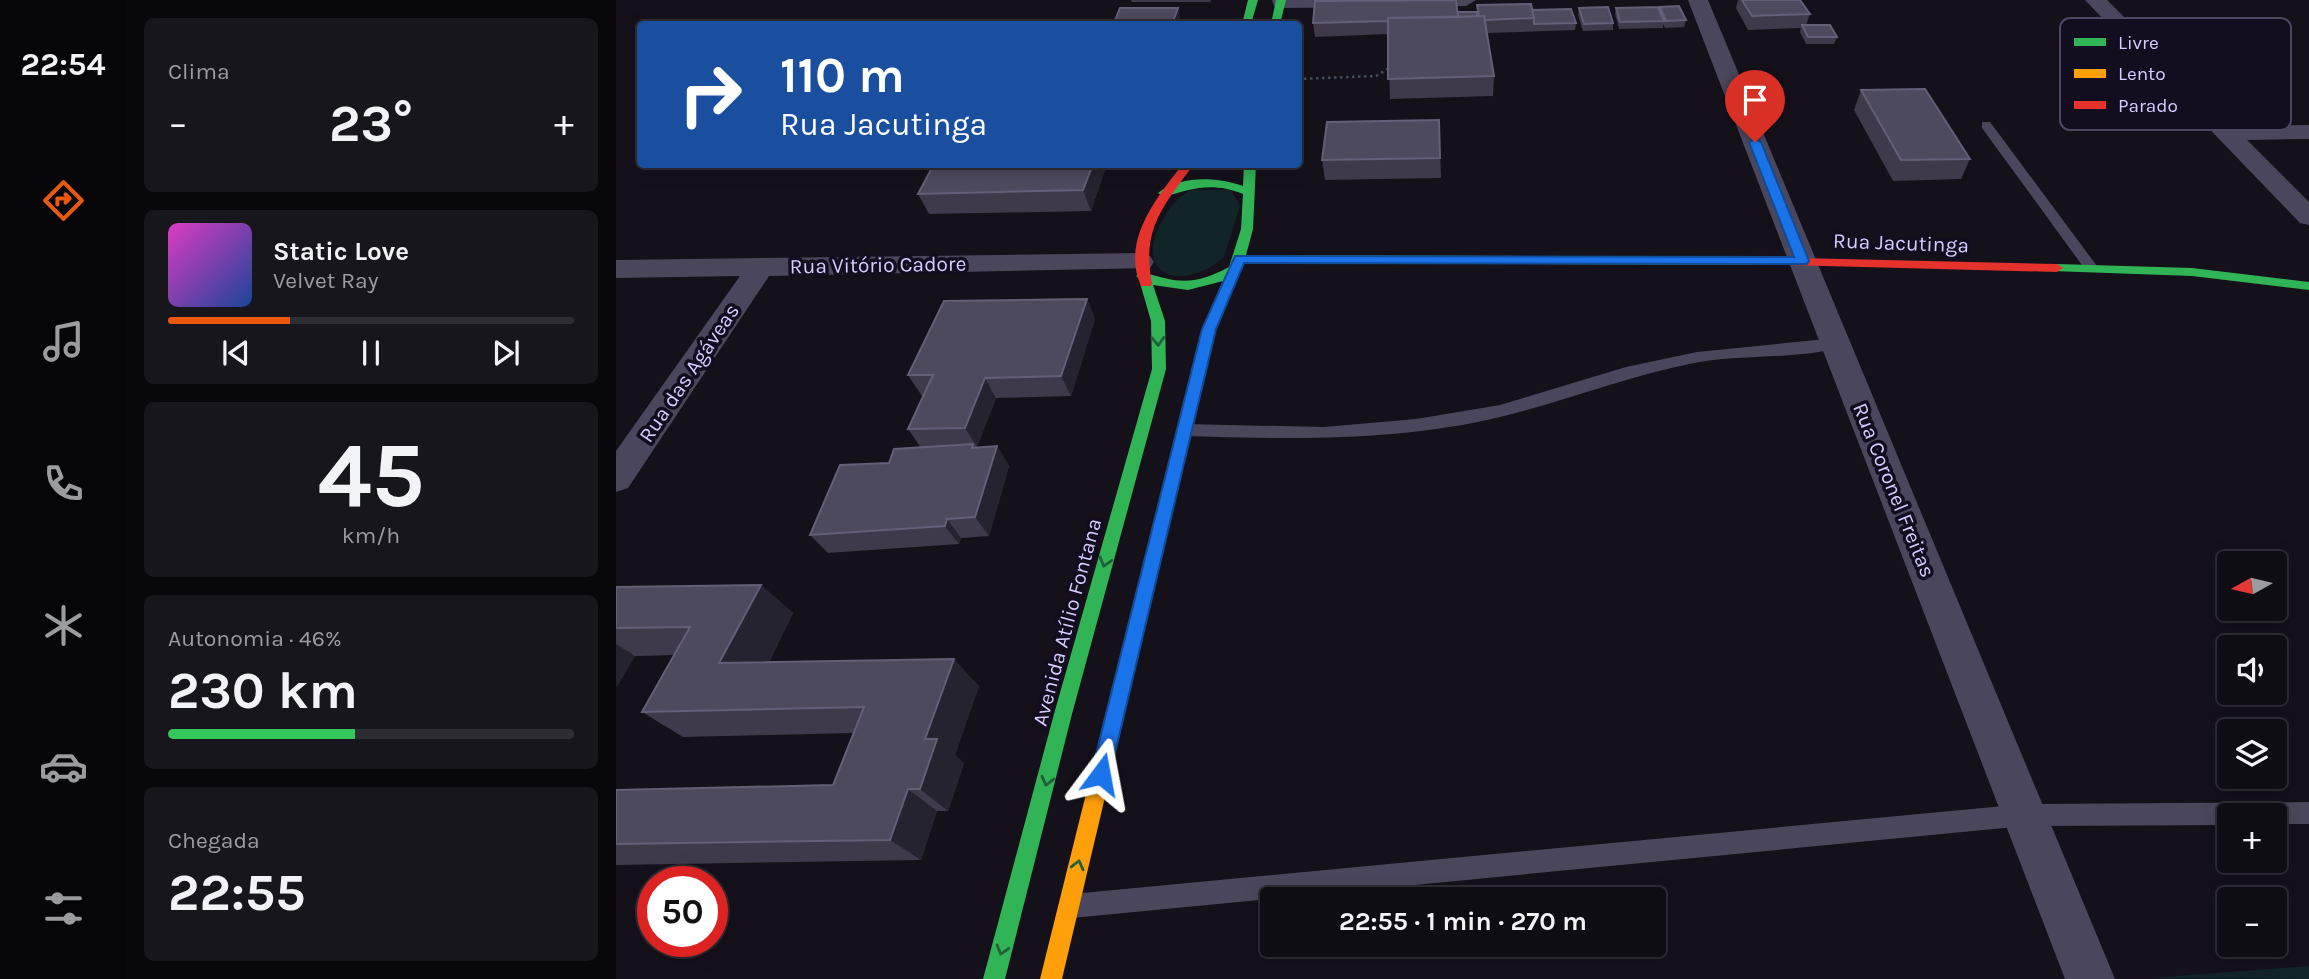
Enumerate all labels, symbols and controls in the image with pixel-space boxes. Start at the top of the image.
legend [2060,18,2291,130]
text: Livre [2118,32,2159,54]
text: 22:54 [20,46,106,83]
text: 110 m [780,47,905,104]
icon: right [665,49,756,140]
text: Clima [168,58,230,85]
text: Lento [2118,63,2166,85]
pin [1725,70,1785,142]
icon: arrive [1736,81,1774,119]
text: 23° [329,93,413,154]
text: Parado [2118,95,2178,117]
text: − [168,101,188,146]
text: + [554,101,574,146]
text: Rua Jacutinga [780,106,987,143]
icon: directions [39,176,88,225]
street label: Rua Jacutinga [1833,229,1969,257]
text: Static Love [273,236,409,267]
street label: Rua Vitório Cadore [789,251,967,279]
text: Velvet Ray [273,267,378,294]
street label: Rua das Agáveas [634,299,744,447]
icon: music [39,317,88,366]
icon: previous [217,334,255,372]
icon: pause [352,334,390,372]
icon: next [487,334,525,372]
one-way arrow [1151,336,1166,347]
street label: Rua Coronel Freitas [1848,399,1940,581]
text: 45 [317,423,425,529]
icon: phone [39,459,88,508]
street label: Avenida Atílio Fontana [1028,516,1106,728]
text: km/h [342,522,400,549]
north arrow [2217,551,2287,621]
map controls [2217,551,2287,957]
one-way arrow [1099,555,1114,567]
icon: climate [39,601,88,650]
text: Autonomia · 46% [168,625,342,652]
button: sound [2217,635,2287,705]
text: 230 km [168,660,358,721]
button: layers [2217,719,2287,789]
position arrow [1064,737,1138,811]
icon: car [39,742,88,791]
one-way arrow [1041,774,1055,786]
button: + [2217,803,2287,873]
text: Chegada [168,827,260,854]
one-way arrow [1070,859,1085,871]
text: 22:55 [168,862,305,923]
speed limit sign: 50 [637,866,728,957]
icon: filters [39,884,88,933]
button: − [2217,887,2287,957]
text: 22:55 · 1 min · 270 m [1339,906,1587,937]
one-way arrow [995,944,1010,956]

